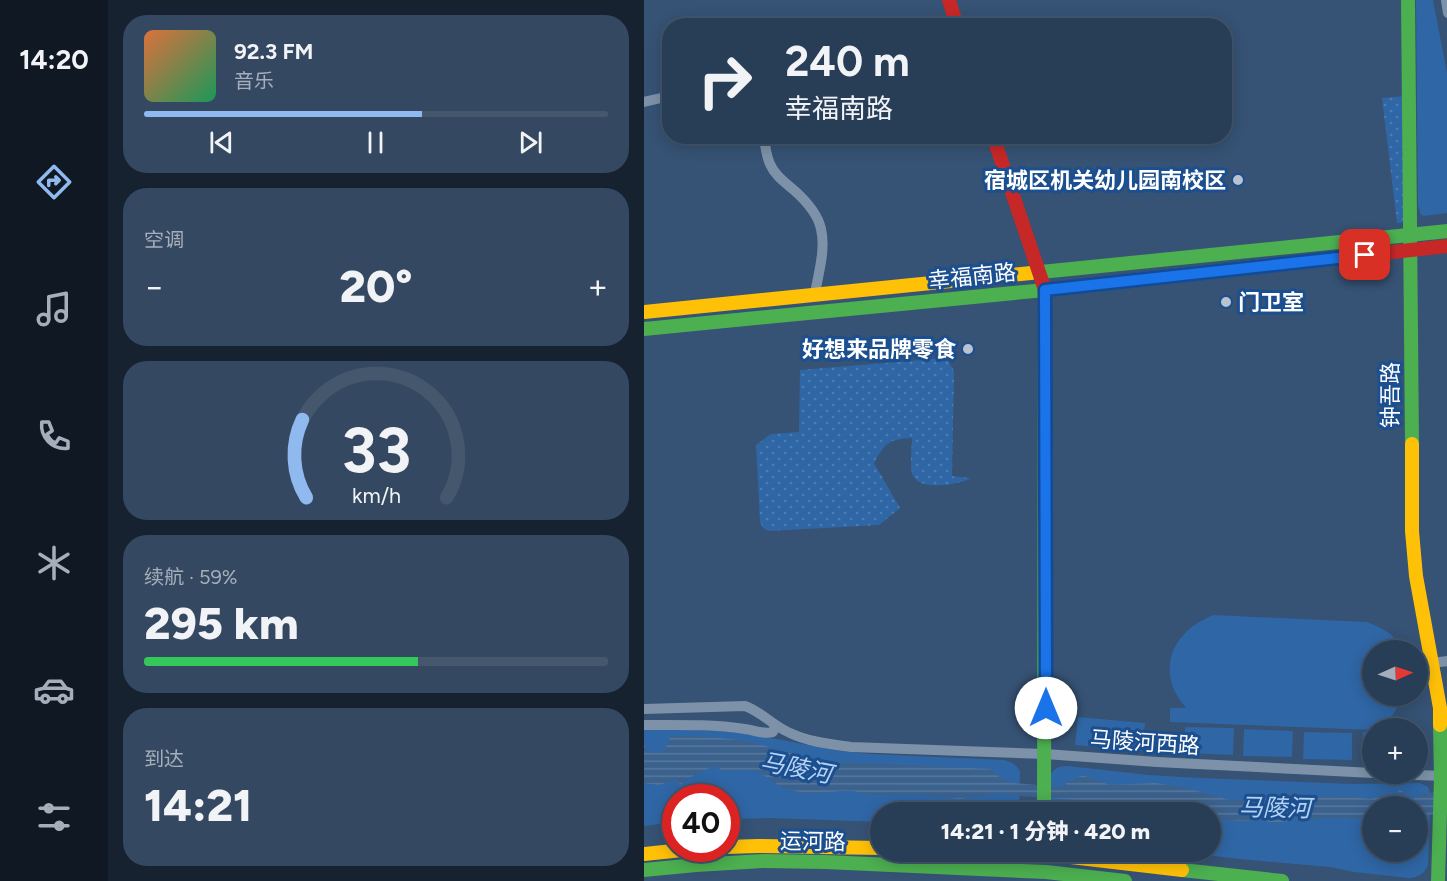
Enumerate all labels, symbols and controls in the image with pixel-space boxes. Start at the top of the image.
text: 240 m [785,36,910,87]
text: 92.3 FM [234,38,313,65]
icon: right [686,42,764,120]
text: 14:20 [19,43,89,76]
text: 音乐 [234,69,274,93]
text: 幸福南路 [785,92,893,125]
icon: previous [205,126,238,159]
icon: pause [359,126,392,159]
icon: next [514,126,547,159]
icon: directions [33,161,75,203]
place label: 宿城区机关幼儿园南校区 [984,167,1226,194]
marker: 宿城区机关幼儿园南校区 [1231,173,1245,187]
text: 空调 [144,228,184,252]
pin [1339,229,1390,280]
icon: arrive [1348,238,1381,271]
street label: 幸福南路 [927,258,1017,295]
text: 20° [339,259,413,313]
text: − [144,267,165,306]
text: + [587,267,608,306]
icon: music [33,288,75,330]
place label: 门卫室 [1238,289,1304,316]
marker: 门卫室 [1219,295,1233,309]
place label: 好想来品牌零食 [802,336,956,363]
marker: 好想来品牌零食 [961,342,975,356]
street label: 钟吾路 [1377,362,1404,428]
text: 33 [341,413,411,488]
icon: phone [33,415,75,457]
text: km/h [352,483,400,508]
icon: climate [33,542,75,584]
text: 续航 · 59% [144,565,238,589]
text: 295 km [144,596,299,650]
north arrow [1362,640,1428,706]
map controls [1362,640,1428,862]
icon: car [33,669,75,711]
position arrow [1014,676,1078,740]
button: + [1362,718,1428,784]
street label: 马陵河西路 [1089,725,1201,760]
water label: 马陵河 [758,746,838,789]
text: 到达 [144,747,184,771]
text: 14:21 [144,778,252,832]
speed limit sign: 40 [662,784,740,862]
water label: 马陵河 [1239,792,1315,823]
icon: filters [33,796,75,838]
button: − [1362,796,1428,862]
text: 14:21 · 1 分钟 · 420 m [941,818,1150,845]
street label: 运河路 [780,827,846,856]

